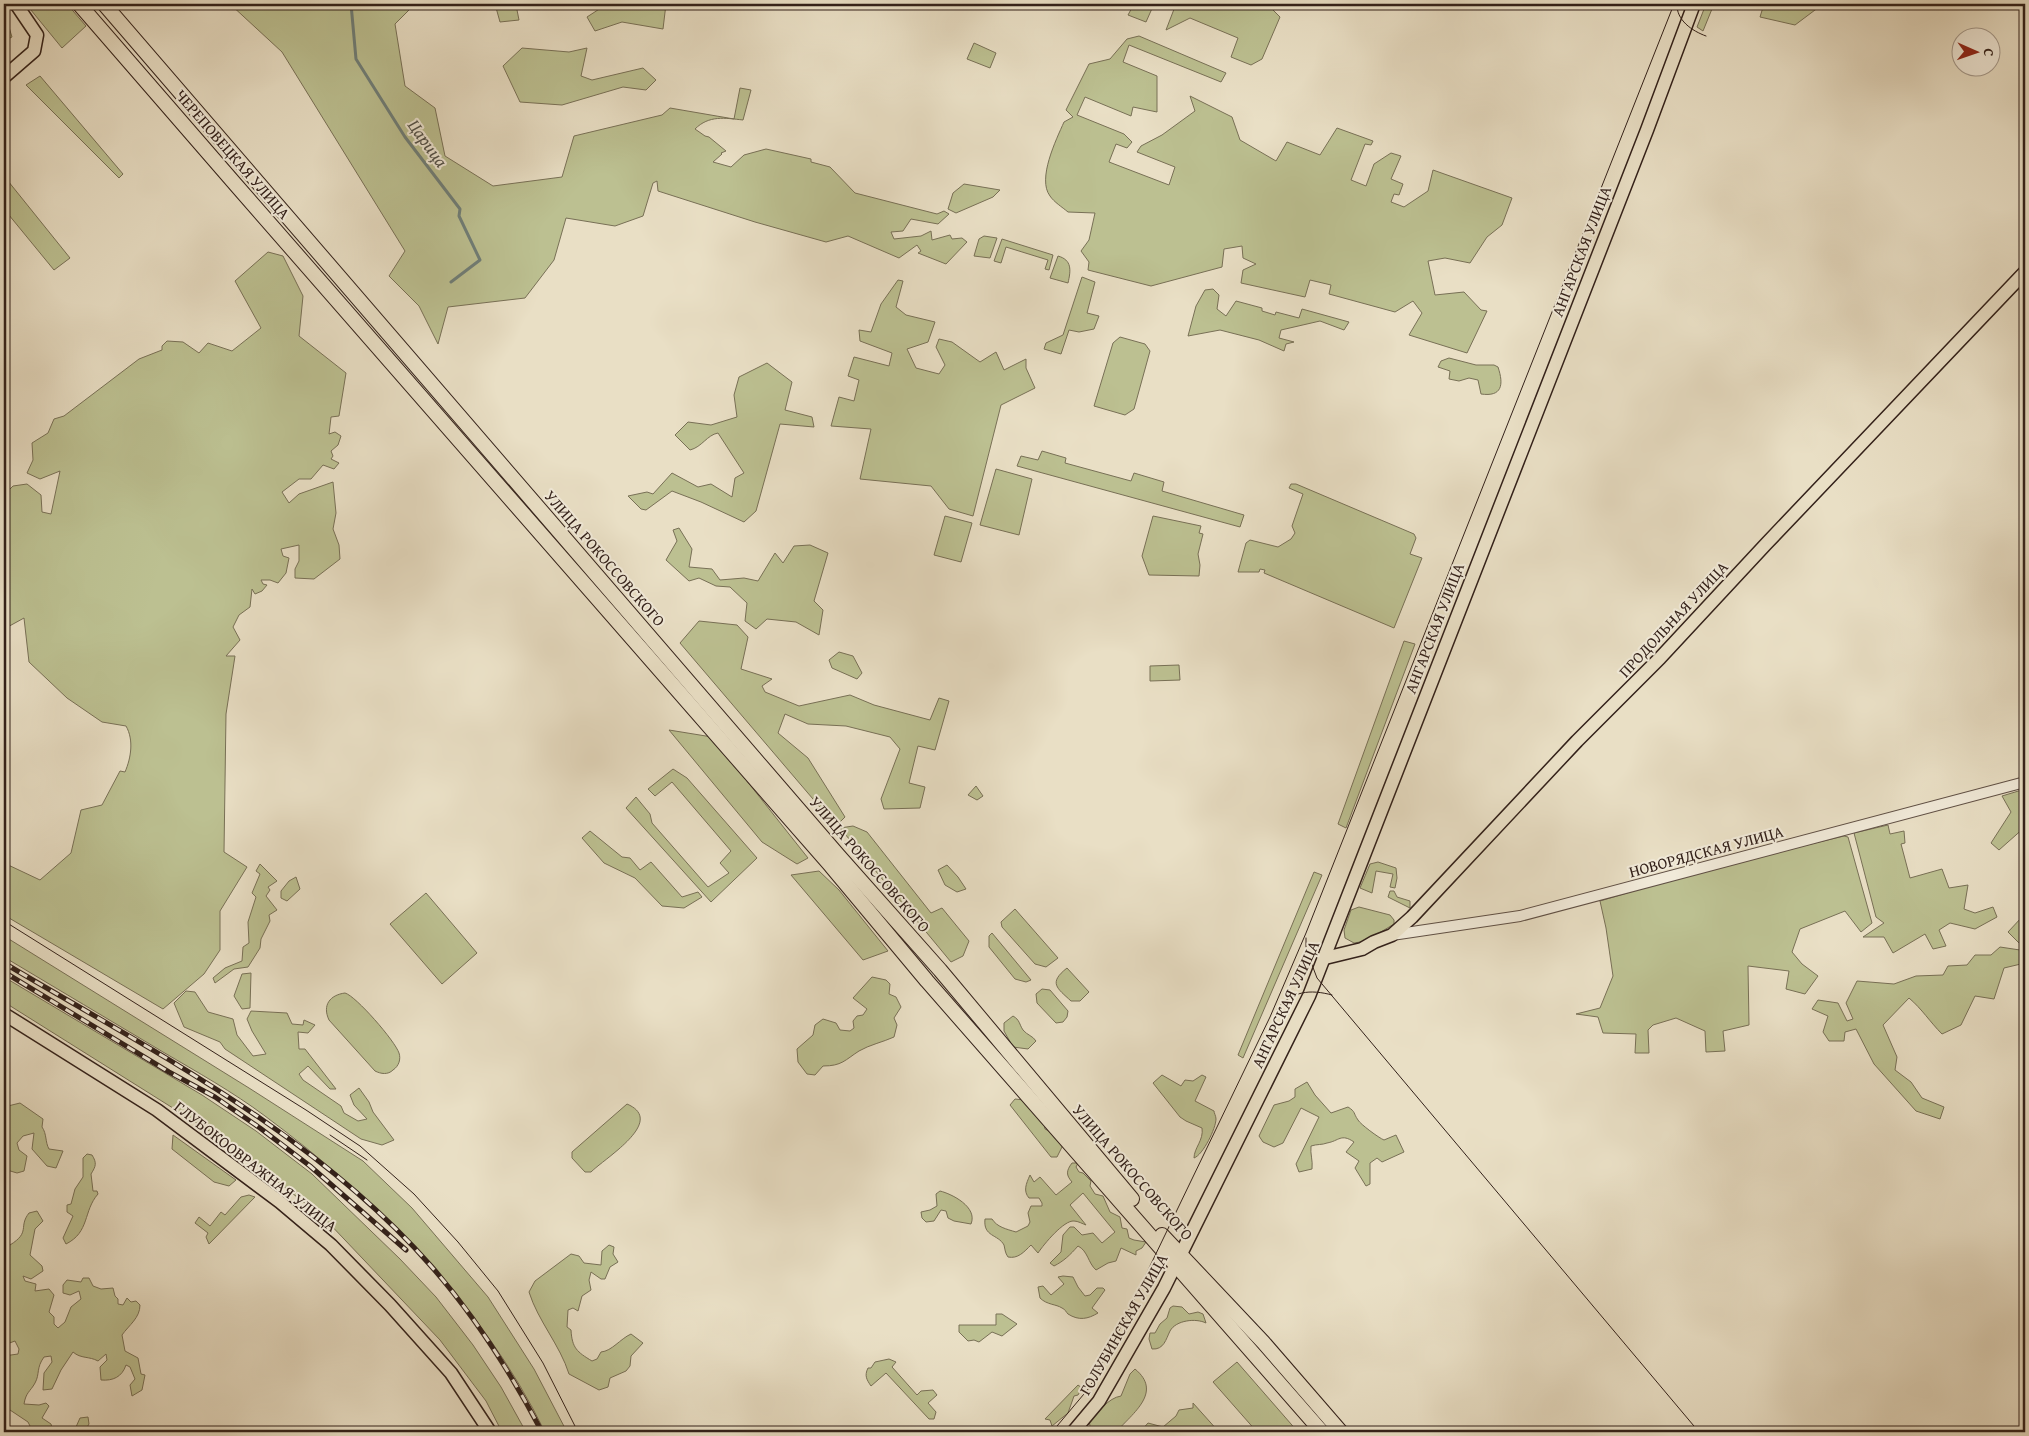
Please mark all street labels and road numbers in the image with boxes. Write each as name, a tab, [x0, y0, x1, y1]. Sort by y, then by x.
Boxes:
street label: ЧЕРЕПОВЕЦКАЯ УЛИЦА	[170, 84, 296, 224]
street label: АНГАРСКАЯ УЛИЦА	[1545, 182, 1617, 320]
street label: УЛИЦА РОКОССОВСКОГО	[539, 484, 671, 632]
street label: ПРОДОЛЬНАЯ УЛИЦА	[1613, 555, 1734, 683]
street label: АНГАРСКАЯ УЛИЦА	[1398, 559, 1470, 697]
street label: УЛИЦА РОКОССОВСКОГО	[804, 790, 936, 938]
street label: НОВОРЯДСКАЯ УЛИЦА	[1626, 819, 1786, 883]
street label: АНГАРСКАЯ УЛИЦА	[1245, 936, 1325, 1072]
street label: ГЛУБОКООВРАЖНАЯ УЛИЦА	[169, 1095, 343, 1238]
street label: УЛИЦА РОКОССОВСКОГО	[1067, 1098, 1199, 1246]
street label: ГОЛУБИНСКАЯ УЛИЦА	[1073, 1249, 1173, 1399]

